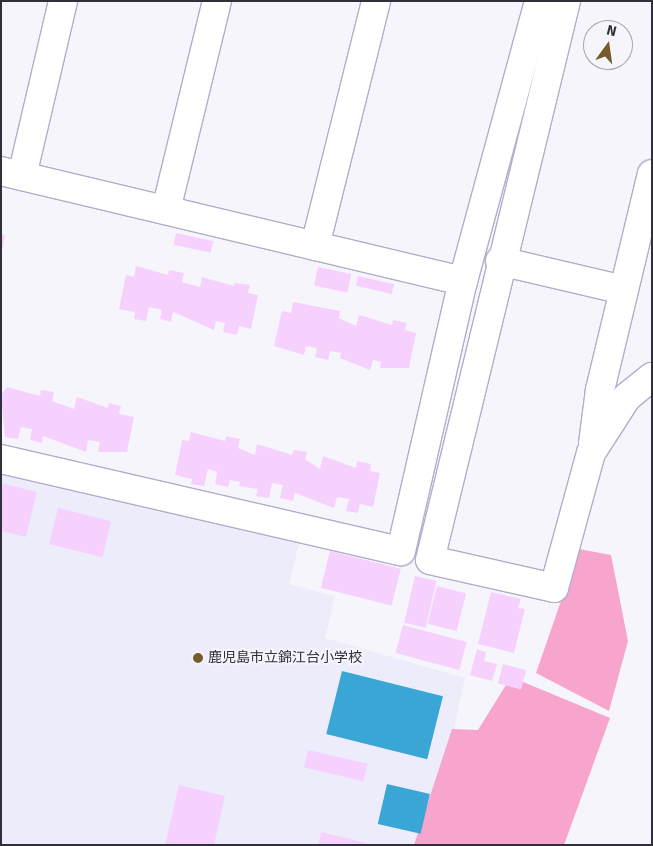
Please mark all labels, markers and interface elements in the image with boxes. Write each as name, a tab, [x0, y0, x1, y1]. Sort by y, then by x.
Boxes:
north arrow	[583, 20, 633, 70]
text: N	[605, 22, 618, 40]
place label: 鹿児島市立錦江台小学校	[208, 650, 362, 666]
marker: 鹿児島市立錦江台小学校	[192, 652, 204, 664]

